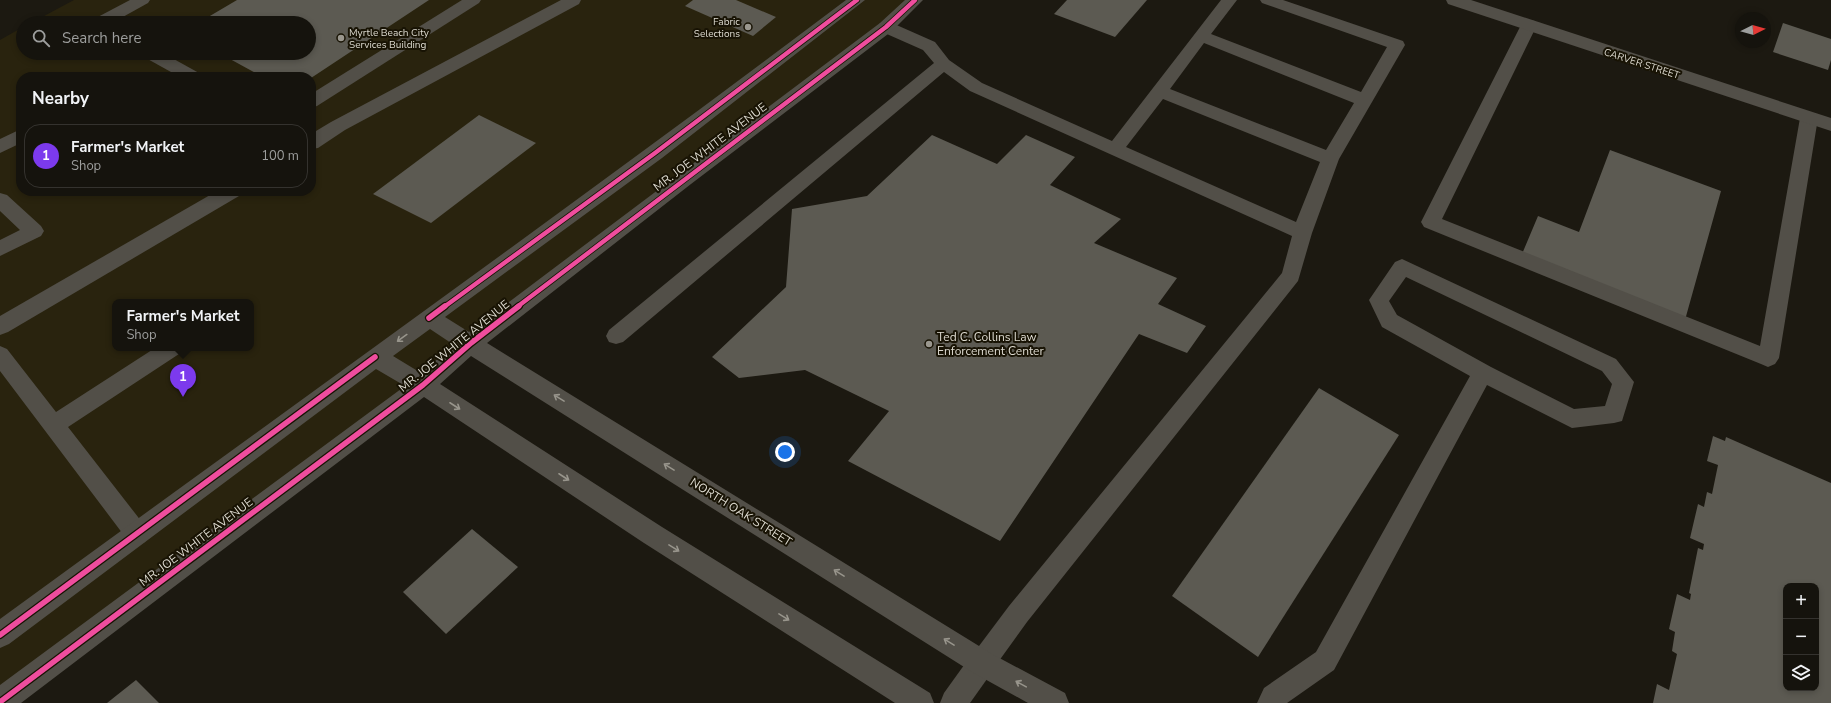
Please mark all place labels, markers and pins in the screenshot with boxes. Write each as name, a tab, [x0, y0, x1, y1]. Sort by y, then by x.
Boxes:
place label: Fabric Selections	[694, 15, 740, 41]
marker: Fabric Selections	[743, 22, 753, 32]
place label: Myrtle Beach City Services Building	[349, 26, 430, 52]
marker: Myrtle Beach City Services Building	[336, 33, 346, 43]
place label: Ted C. Collins Law Enforcement Center	[937, 329, 1044, 359]
marker: Ted C. Collins Law Enforcement Center	[924, 339, 934, 349]
pin: 1	[170, 364, 196, 397]

